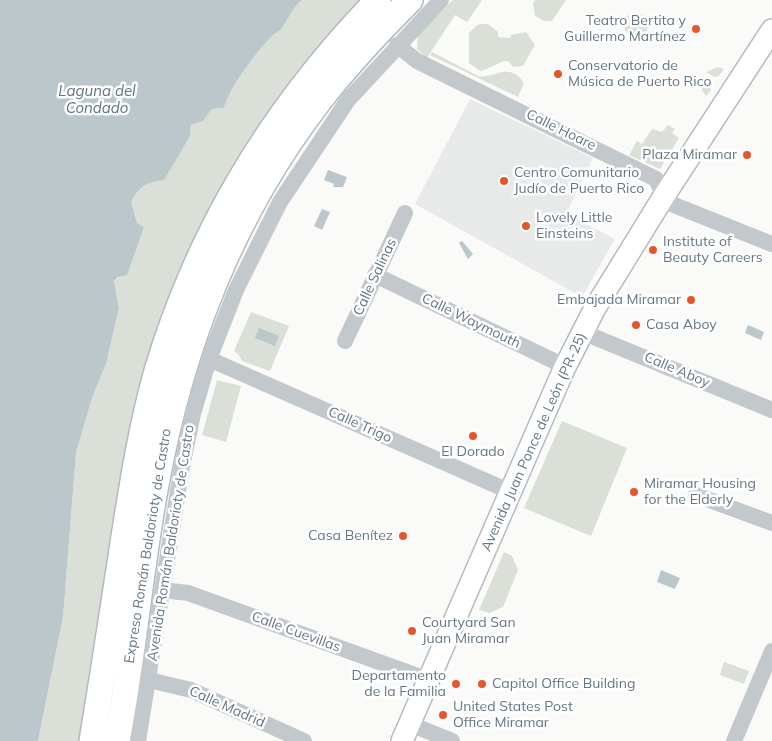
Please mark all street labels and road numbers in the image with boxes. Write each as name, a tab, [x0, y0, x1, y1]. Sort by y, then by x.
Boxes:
street label: Calle Hoare	[523, 106, 599, 154]
street label: Calle Salinas	[350, 236, 400, 318]
street label: Calle Waymouth	[419, 290, 523, 352]
street label: Avenida Juan Ponce de León (PR-25)	[478, 330, 590, 554]
street label: Calle Aboy	[642, 349, 712, 391]
street label: Calle Trigo	[326, 404, 394, 446]
street label: Avenida Román Baldorioty de Castro	[144, 424, 198, 662]
street label: Expreso Román Baldorioty de Castro	[121, 427, 175, 665]
street label: Calle Cuevillas	[249, 608, 343, 656]
street label: Calle Madrid	[186, 683, 268, 731]

